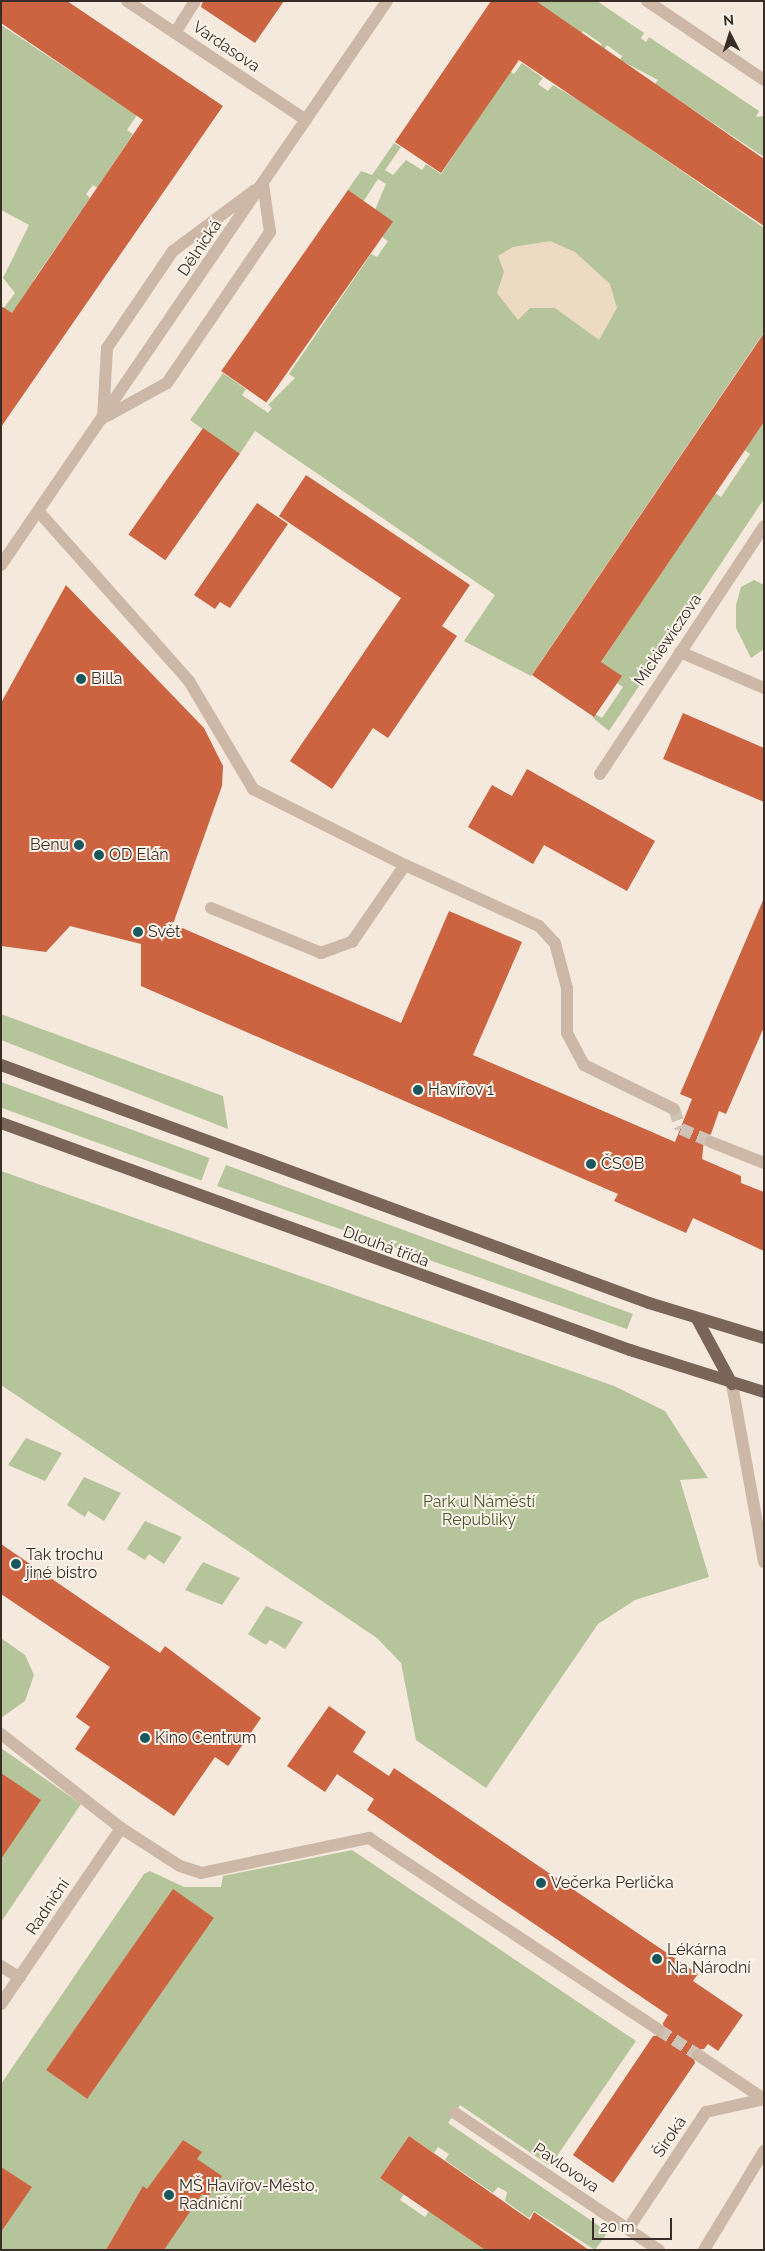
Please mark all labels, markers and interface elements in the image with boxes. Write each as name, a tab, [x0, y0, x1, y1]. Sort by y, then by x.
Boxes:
north arrow	[705, 10, 755, 60]
text: N	[723, 12, 735, 28]
street label: Vardasova	[189, 18, 263, 76]
street label: Dělnická	[174, 216, 226, 280]
street label: Mickiewiczova	[630, 590, 706, 690]
place label: Billa	[91, 669, 123, 689]
marker: Billa	[75, 673, 87, 685]
place label: Benu	[30, 835, 69, 855]
marker: Benu	[73, 839, 85, 851]
place label: OD Elán	[109, 845, 169, 865]
marker: OD Elán	[93, 849, 105, 861]
place label: Svět	[148, 922, 180, 942]
marker: Svět	[132, 926, 144, 938]
place label: Havířov 1	[428, 1080, 494, 1100]
marker: Havířov 1	[412, 1084, 424, 1096]
place label: ČSOB	[601, 1154, 644, 1174]
marker: ČSOB	[585, 1158, 597, 1170]
street label: Dlouhá třída	[340, 1223, 432, 1271]
park label: Park u Náměstí Republiky	[423, 1492, 535, 1530]
place label: Tak trochu jiné bistro	[26, 1545, 103, 1583]
marker: Tak trochu jiné bistro	[10, 1558, 22, 1570]
place label: Kino Centrum	[155, 1728, 257, 1748]
marker: Kino Centrum	[139, 1732, 151, 1744]
place label: Večerka Perlička	[551, 1873, 674, 1893]
street label: Radniční	[22, 1875, 74, 1939]
marker: Večerka Perlička	[535, 1877, 547, 1889]
place label: Lékárna Na Národní	[667, 1940, 751, 1978]
marker: Lékárna Na Národní	[651, 1953, 663, 1965]
street label: Široká	[649, 2113, 691, 2161]
street label: Pavlovova	[530, 2139, 602, 2197]
place label: MŠ Havířov-Město, Radniční	[179, 2176, 318, 2214]
marker: MŠ Havířov-Město, Radniční	[163, 2189, 175, 2201]
scale bar	[595, 2208, 675, 2240]
text: 20 m	[600, 2218, 635, 2236]

